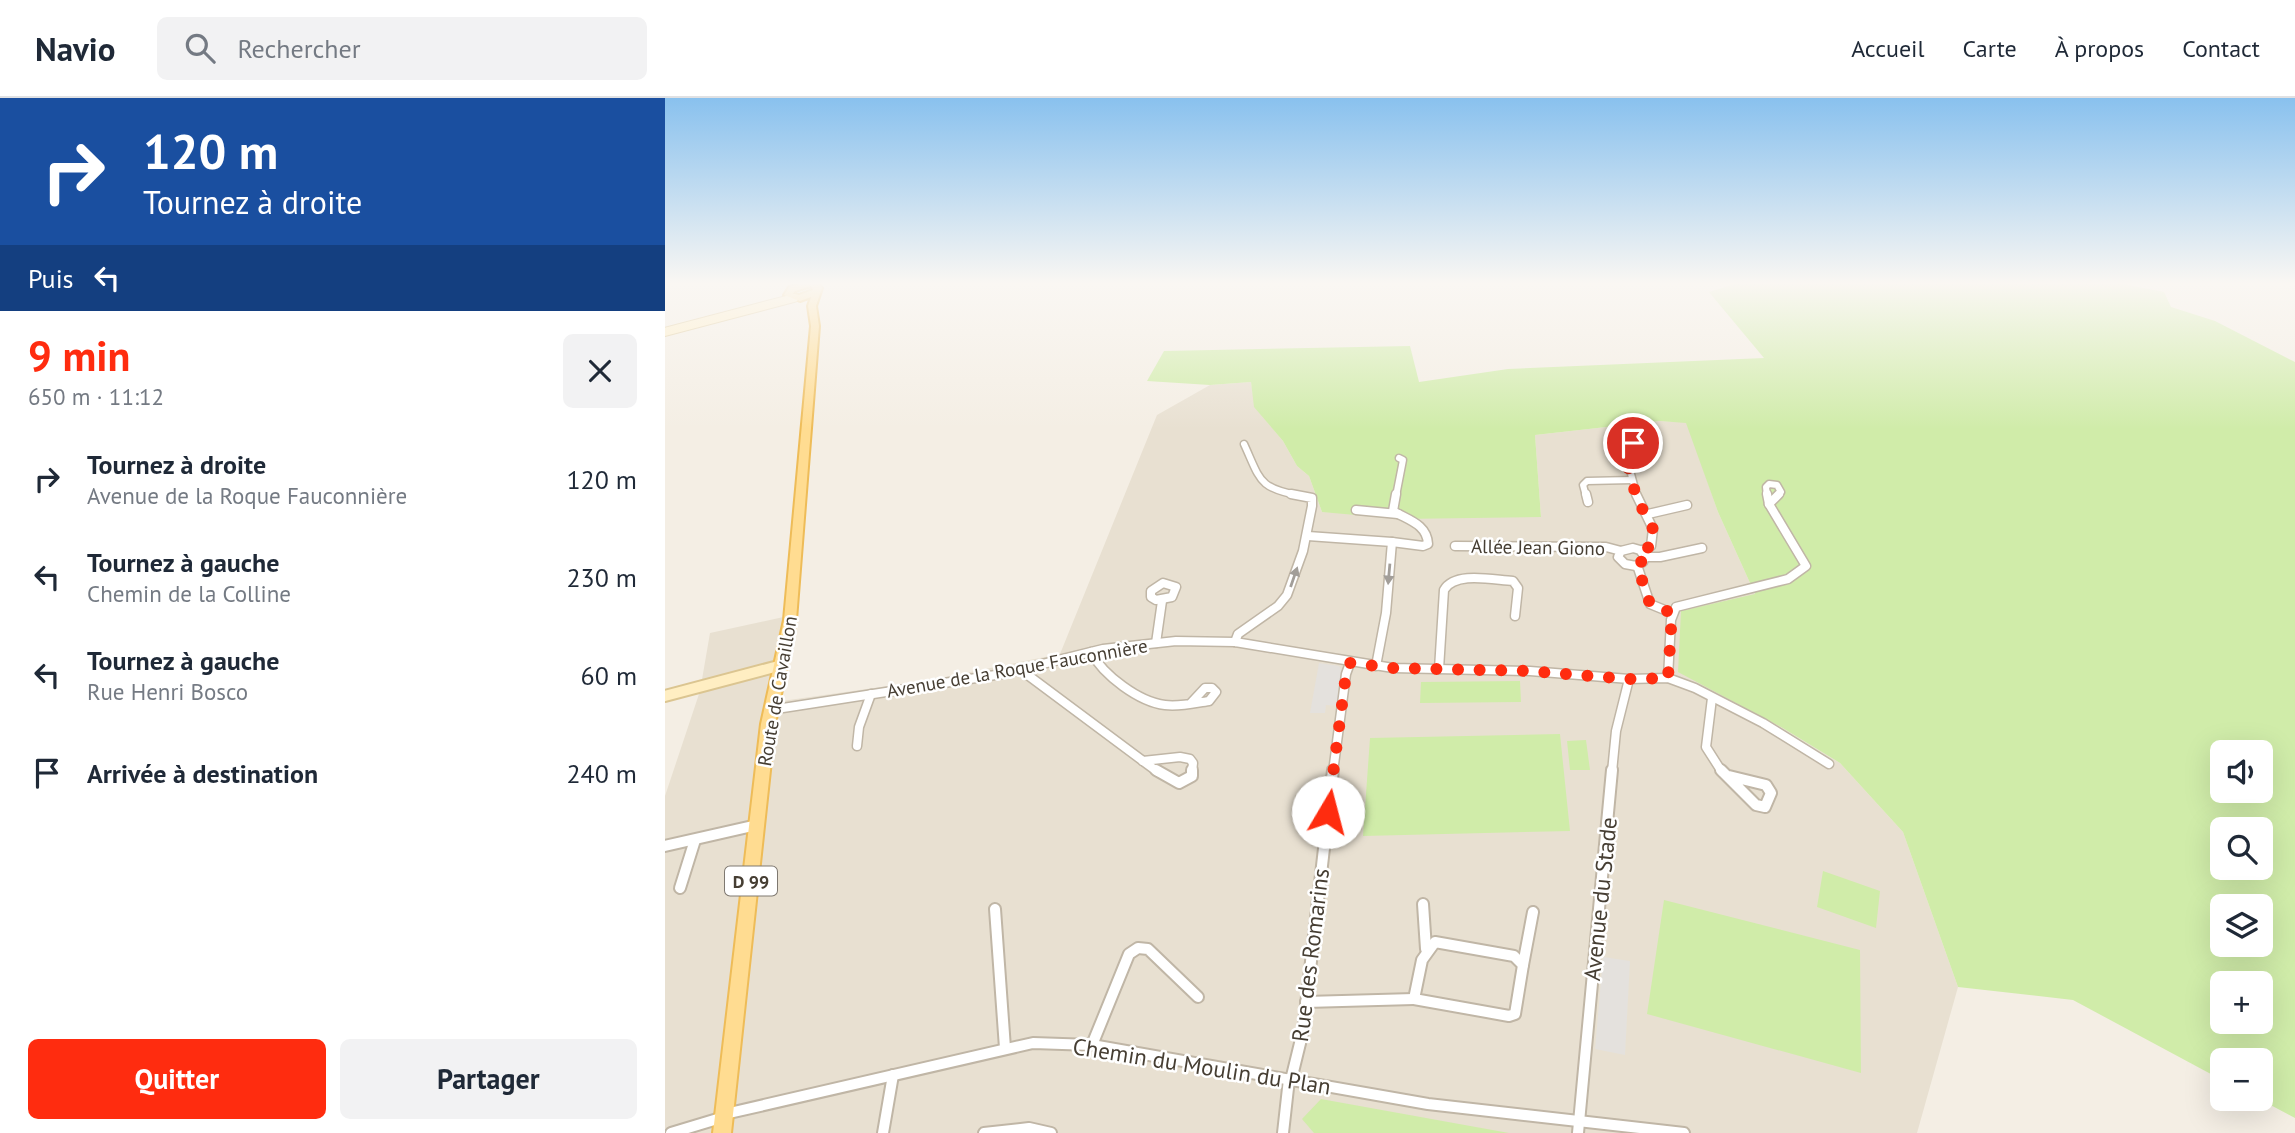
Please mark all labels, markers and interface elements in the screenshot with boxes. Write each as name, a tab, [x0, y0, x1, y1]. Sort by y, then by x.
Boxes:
search box	[157, 17, 647, 80]
text: Navio	[35, 27, 115, 70]
icon: search	[181, 29, 219, 67]
text: Rechercher	[237, 32, 361, 65]
text: Accueil	[1851, 33, 1925, 64]
text: Carte	[1963, 33, 2017, 64]
text: À propos	[2055, 33, 2144, 64]
text: Contact	[2182, 33, 2260, 64]
text: 120 m	[143, 119, 278, 183]
icon: right	[28, 126, 119, 217]
text: Tournez à droite	[143, 181, 362, 223]
icon: left	[88, 259, 126, 297]
text: Puis	[28, 262, 74, 295]
text: 9 min	[28, 328, 130, 383]
button: close	[563, 334, 637, 408]
text: 650 m · 11:12	[28, 382, 164, 411]
pin	[1603, 413, 1663, 473]
icon: arrive	[1614, 424, 1652, 462]
text: Tournez à droite	[87, 448, 266, 481]
icon: right	[28, 460, 66, 498]
text: 120 m	[566, 463, 637, 496]
text: Avenue de la Roque Fauconnière	[87, 481, 407, 510]
street label: Allée Jean Giono	[1471, 534, 1605, 560]
text: Tournez à gauche	[87, 546, 279, 579]
icon: left	[28, 558, 66, 596]
text: 230 m	[566, 561, 637, 594]
one-way arrow	[1384, 563, 1395, 585]
one-way arrow	[1289, 566, 1300, 587]
text: Chemin de la Colline	[87, 579, 291, 608]
street label: Route de Cavaillon	[752, 614, 802, 768]
street label: Avenue de la Roque Fauconnière	[885, 633, 1149, 703]
text: Tournez à gauche	[87, 644, 279, 677]
icon: left	[28, 656, 66, 694]
text: 60 m	[581, 659, 637, 692]
text: Rue Henri Bosco	[87, 677, 248, 706]
map controls	[2210, 740, 2273, 1111]
button: sound	[2210, 740, 2273, 803]
icon: arrive	[28, 754, 66, 792]
text: Arrivée à destination	[87, 757, 318, 790]
text: 240 m	[566, 757, 637, 790]
position arrow	[1291, 775, 1365, 849]
street label: Avenue du Stade	[1577, 816, 1623, 982]
button: search	[2210, 817, 2273, 880]
road number: D 99	[725, 866, 777, 896]
street label: Rue des Romarins	[1285, 866, 1335, 1044]
button: layers	[2210, 894, 2273, 957]
button: +	[2210, 971, 2273, 1034]
street label: Chemin du Moulin du Plan	[1071, 1031, 1333, 1101]
button: Quitter	[28, 1039, 326, 1119]
button: Partager	[340, 1039, 637, 1119]
button: −	[2210, 1048, 2273, 1111]

